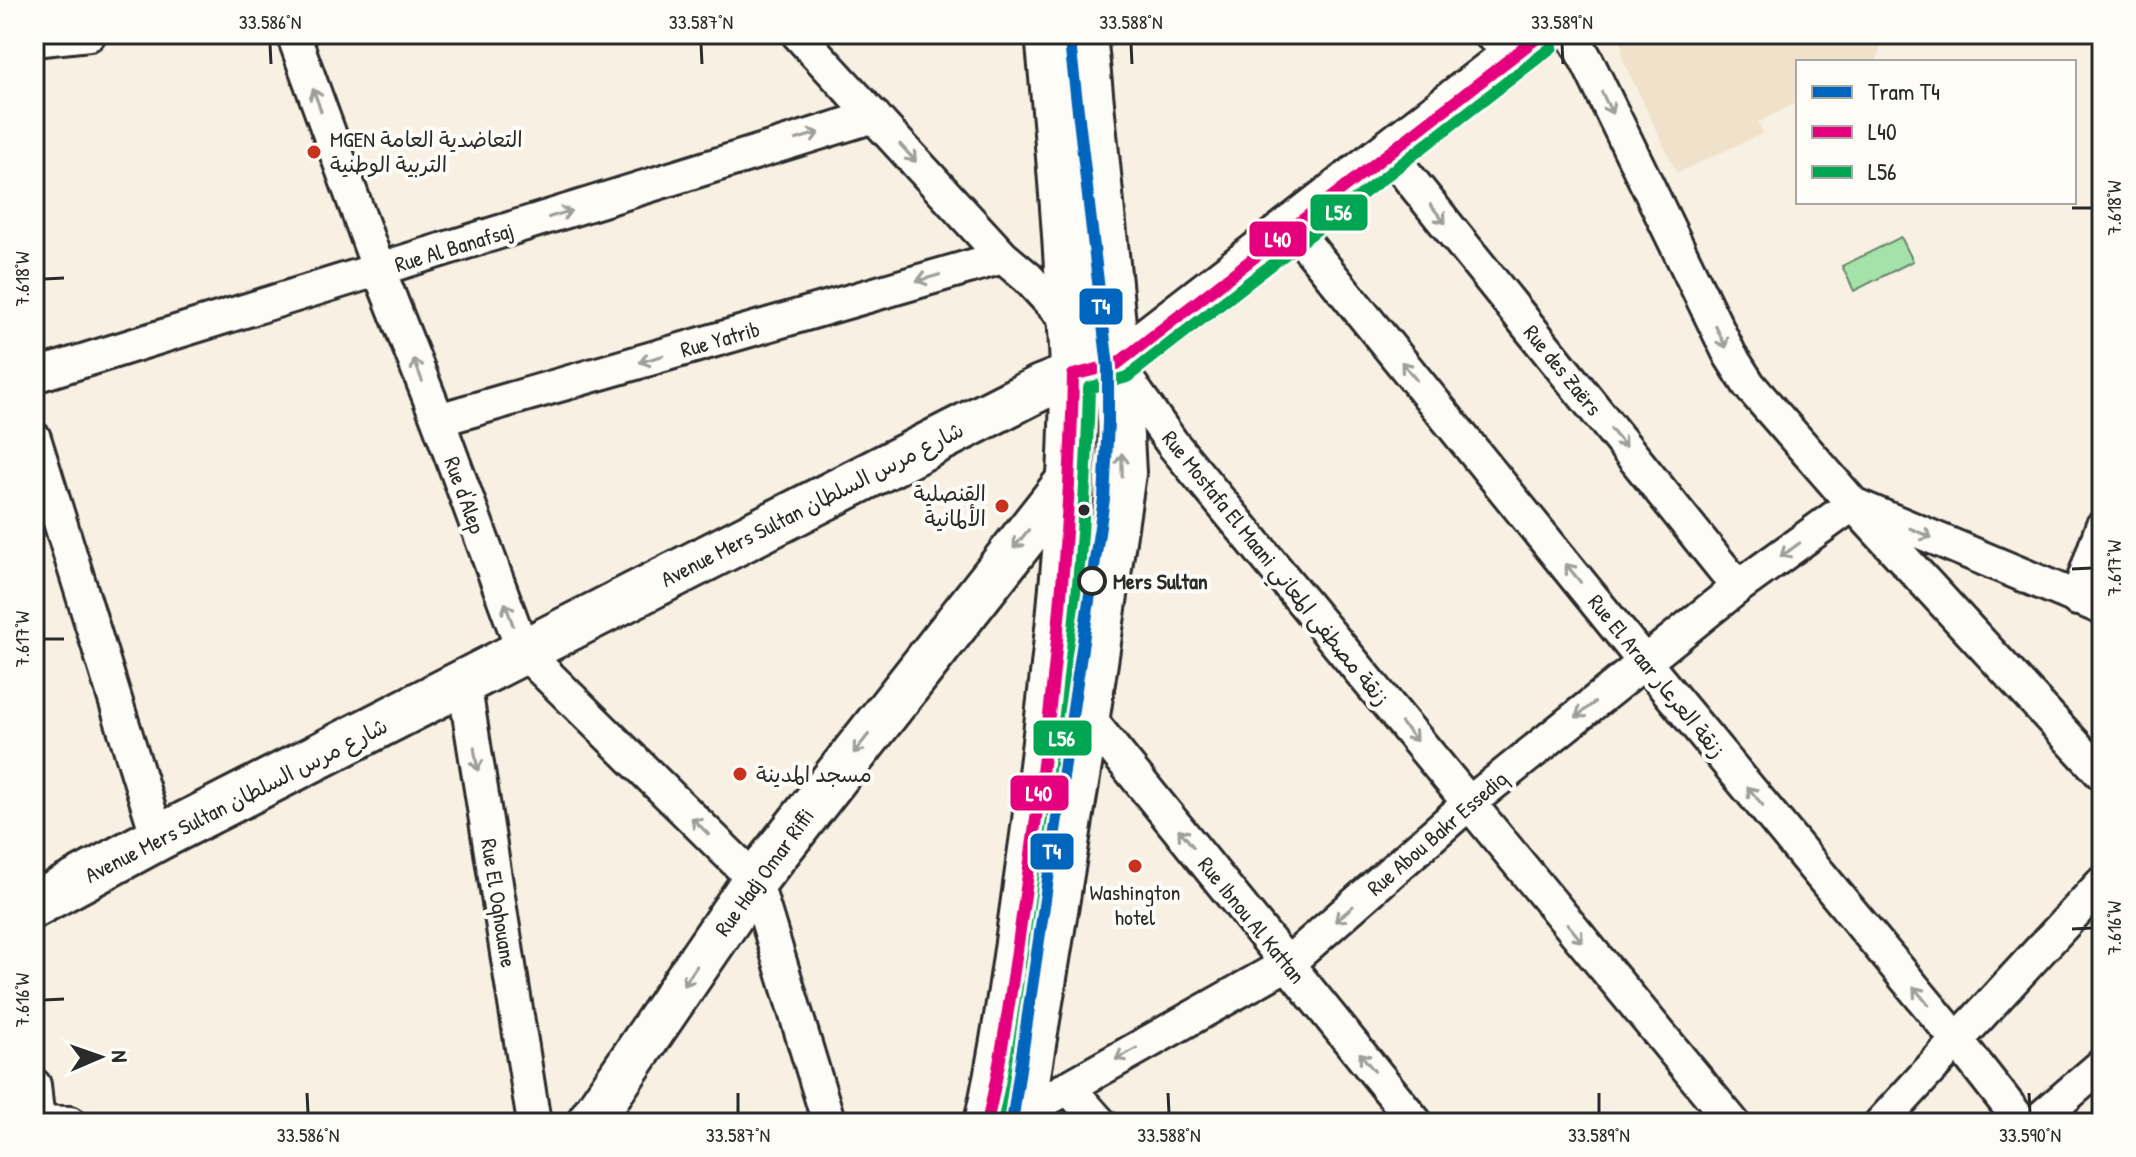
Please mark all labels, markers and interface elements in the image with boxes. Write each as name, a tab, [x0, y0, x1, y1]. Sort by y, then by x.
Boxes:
text: 33.586°N	[239, 8, 301, 35]
text: 33.587°N	[669, 8, 733, 35]
text: 33.588°N	[1099, 8, 1163, 35]
text: 33.589°N	[1531, 8, 1593, 35]
legend	[1796, 60, 2076, 204]
text: Tram T4	[1868, 75, 1940, 107]
one-way arrow	[309, 88, 324, 113]
one-way arrow	[1600, 91, 1615, 115]
text: L40	[1868, 115, 1897, 147]
place label: MGEN التعاضدية العامة التربية الوطنية	[330, 124, 523, 179]
one-way arrow	[796, 128, 821, 143]
marker: MGEN التعاضدية العامة التربية الوطنية	[305, 143, 323, 161]
one-way arrow	[898, 143, 916, 163]
text: L56	[1868, 155, 1897, 187]
text: 7.618°W	[2100, 180, 2127, 236]
line badge: L56	[1309, 193, 1369, 232]
text: L56	[1326, 197, 1352, 227]
one-way arrow	[1429, 203, 1447, 224]
one-way arrow	[547, 205, 572, 220]
street label: Rue Al Banafsaj	[391, 215, 517, 279]
line badge: L40	[1248, 220, 1308, 258]
text: L40	[1265, 224, 1291, 254]
text: 7.618°W	[8, 251, 35, 307]
one-way arrow	[915, 272, 941, 287]
line badge: T4	[1078, 287, 1124, 326]
text: T4	[1091, 291, 1110, 321]
street label: Rue Yatrib	[677, 313, 763, 365]
street label: Rue des Zaërs	[1517, 318, 1609, 422]
one-way arrow	[1714, 325, 1729, 349]
one-way arrow	[639, 352, 665, 367]
one-way arrow	[410, 358, 424, 383]
one-way arrow	[1400, 361, 1418, 382]
street label: Avenue Mers Sultan شارع مرس السلطان	[655, 414, 969, 595]
street label: Rue Mostafa El Maani زنقة مصطفى المعاني	[1152, 424, 1397, 715]
one-way arrow	[1610, 427, 1627, 448]
street label: Rue d'Alep	[437, 452, 493, 538]
one-way arrow	[1114, 452, 1130, 479]
place label: القنصلية الألمانية	[914, 478, 986, 533]
marker: القنصلية الألمانية	[993, 497, 1011, 515]
unlabelled marker	[1076, 502, 1092, 518]
one-way arrow	[1909, 527, 1933, 542]
one-way arrow	[1012, 529, 1030, 549]
text: 7.617°W	[2100, 539, 2127, 596]
one-way arrow	[1779, 542, 1801, 558]
one-way arrow	[1564, 563, 1581, 584]
place label: Mers Sultan	[1113, 566, 1208, 596]
marker: Mers Sultan	[1078, 567, 1106, 595]
street label: Rue El Araar زنقة العرعار	[1582, 588, 1732, 764]
one-way arrow	[501, 601, 516, 626]
text: 7.617°W	[8, 610, 35, 667]
one-way arrow	[1575, 702, 1596, 719]
street label: Avenue Mers Sultan شارع مرس السلطان	[79, 710, 393, 891]
line badge: L56	[1032, 719, 1093, 757]
one-way arrow	[1400, 721, 1418, 742]
text: L56	[1049, 723, 1075, 753]
one-way arrow	[852, 733, 870, 754]
one-way arrow	[469, 746, 484, 772]
place label: مسجد المدينة	[756, 759, 872, 789]
street label: Rue Abou Bakr Essediq	[1360, 764, 1514, 902]
marker: مسجد المدينة	[731, 765, 749, 783]
line badge: L40	[1009, 774, 1070, 812]
text: L40	[1026, 778, 1052, 808]
one-way arrow	[1746, 786, 1764, 807]
street label: Rue Hadj Omar Riffi	[707, 802, 821, 942]
one-way arrow	[690, 816, 710, 835]
one-way arrow	[1177, 829, 1195, 849]
line badge: T4	[1029, 832, 1075, 871]
text: T4	[1042, 836, 1061, 866]
street label: Rue El Oqhouane	[474, 837, 524, 970]
street label: Rue Ibnou Al Kattan	[1192, 850, 1312, 990]
marker: Washington hotel	[1126, 857, 1144, 875]
place label: Washington hotel	[1090, 877, 1180, 932]
text: 7.616°W	[2100, 900, 2127, 955]
one-way arrow	[1334, 905, 1354, 923]
one-way arrow	[1566, 922, 1584, 942]
one-way arrow	[682, 964, 698, 986]
text: 7.616°W	[8, 972, 35, 1027]
one-way arrow	[1912, 986, 1930, 1007]
north arrow	[60, 1017, 140, 1097]
one-way arrow	[1115, 1046, 1138, 1062]
text: N	[105, 1050, 135, 1063]
one-way arrow	[1358, 1053, 1376, 1073]
text: 33.586°N	[277, 1121, 339, 1148]
text: 33.587°N	[706, 1121, 770, 1148]
text: 33.588°N	[1137, 1121, 1201, 1148]
text: 33.589°N	[1568, 1121, 1630, 1148]
text: 33.590°N	[1999, 1121, 2061, 1148]

